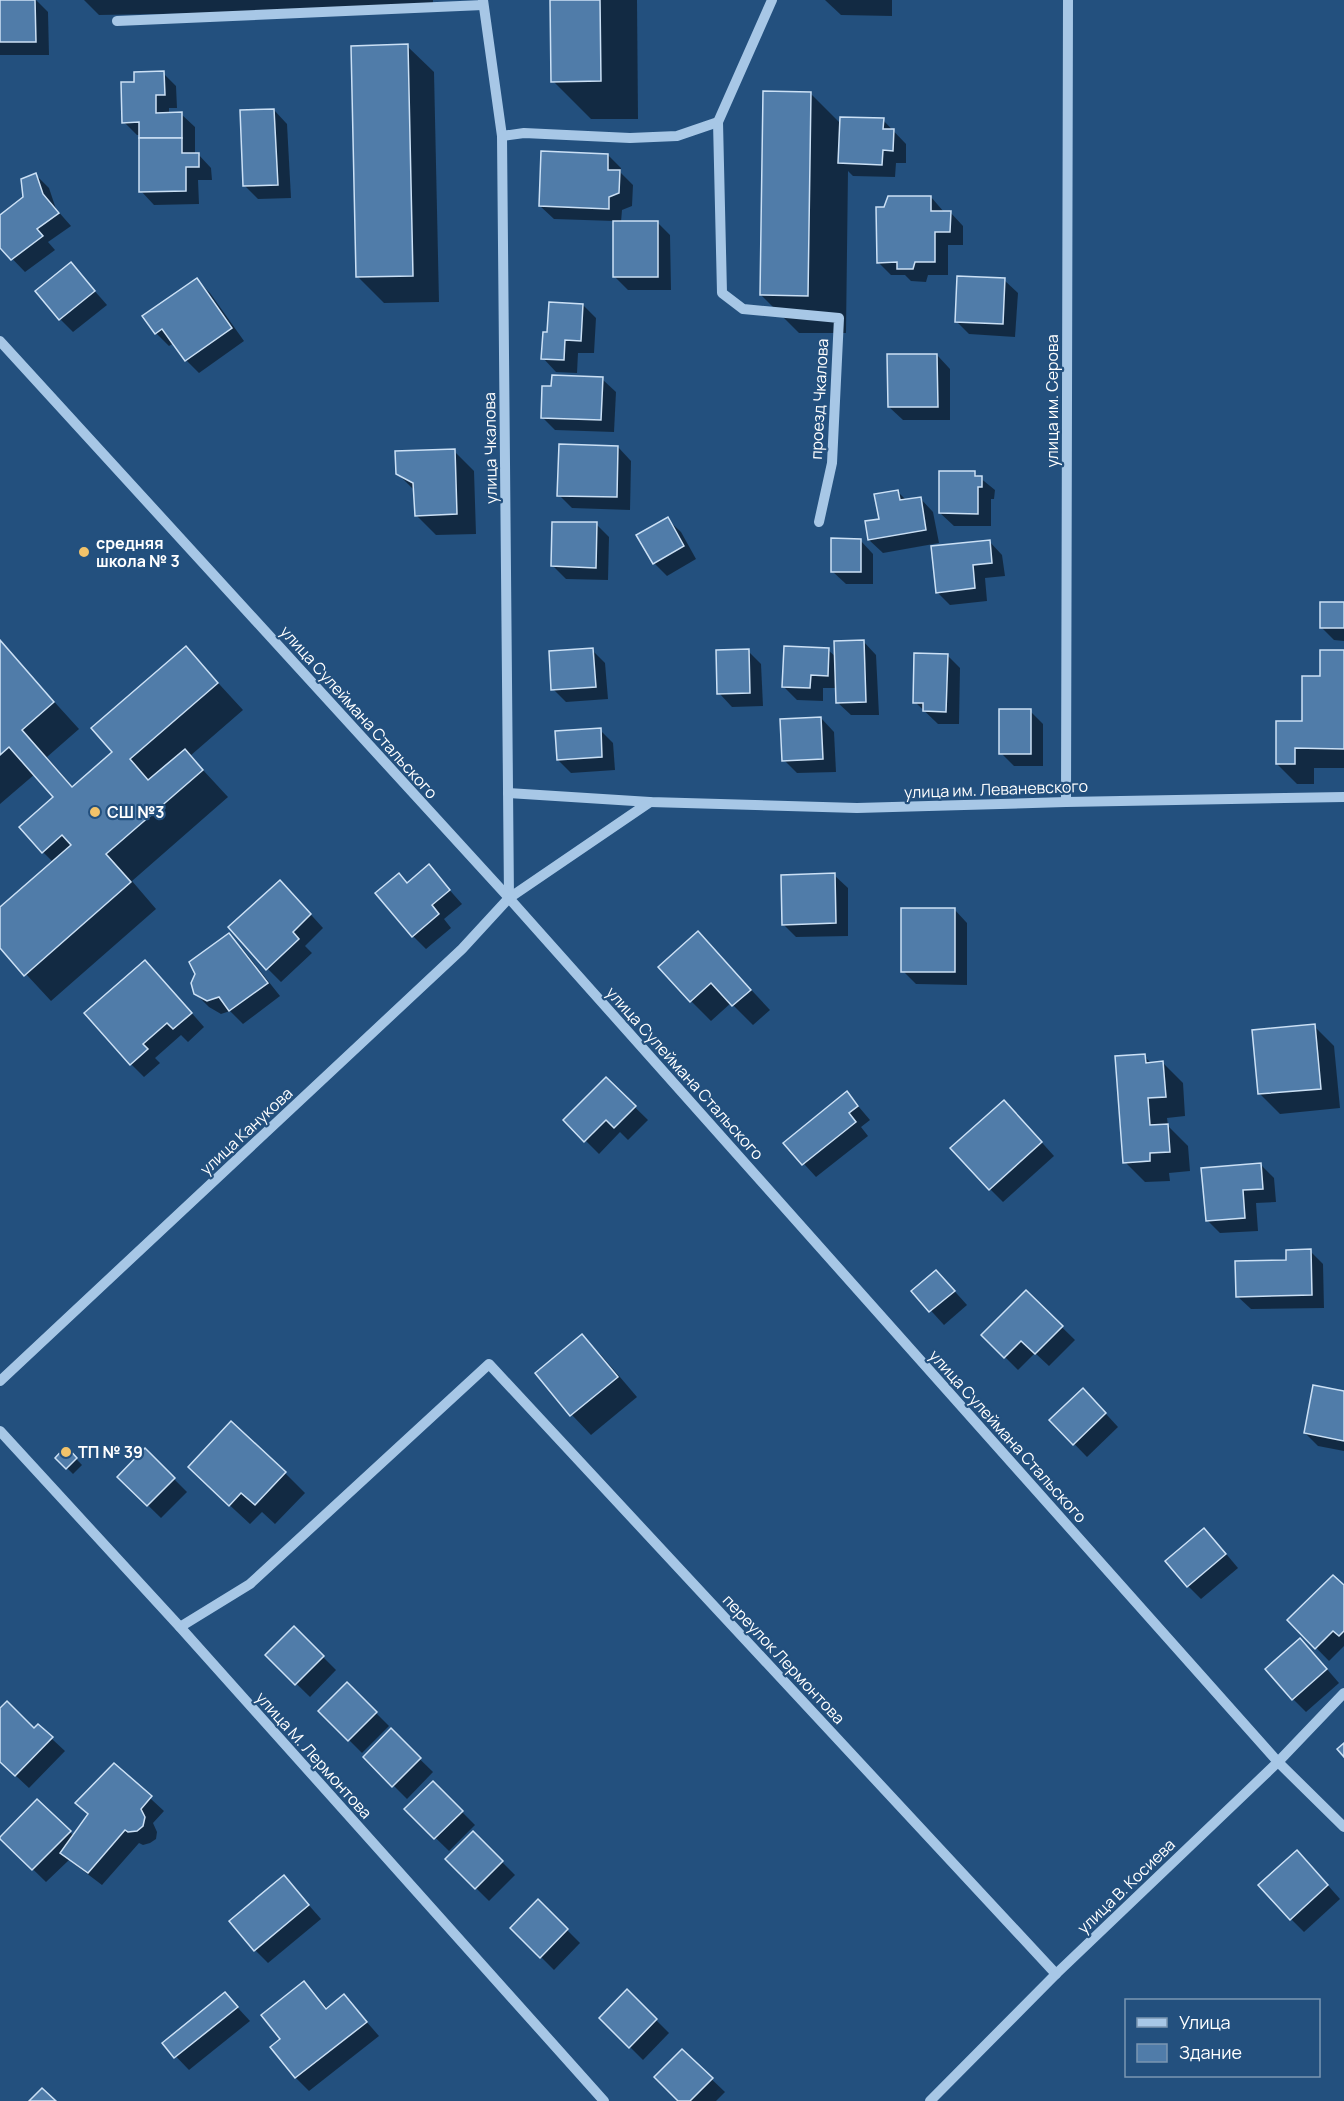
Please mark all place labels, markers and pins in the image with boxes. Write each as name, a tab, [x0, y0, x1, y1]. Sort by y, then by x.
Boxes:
place label: средняя школа № 3	[96, 532, 180, 572]
marker: средняя школа № 3	[77, 545, 91, 559]
place label: СШ №3	[107, 801, 165, 823]
marker: СШ №3	[88, 805, 102, 819]
place label: ТП № 39	[78, 1441, 143, 1463]
marker: ТП № 39	[59, 1445, 73, 1459]

